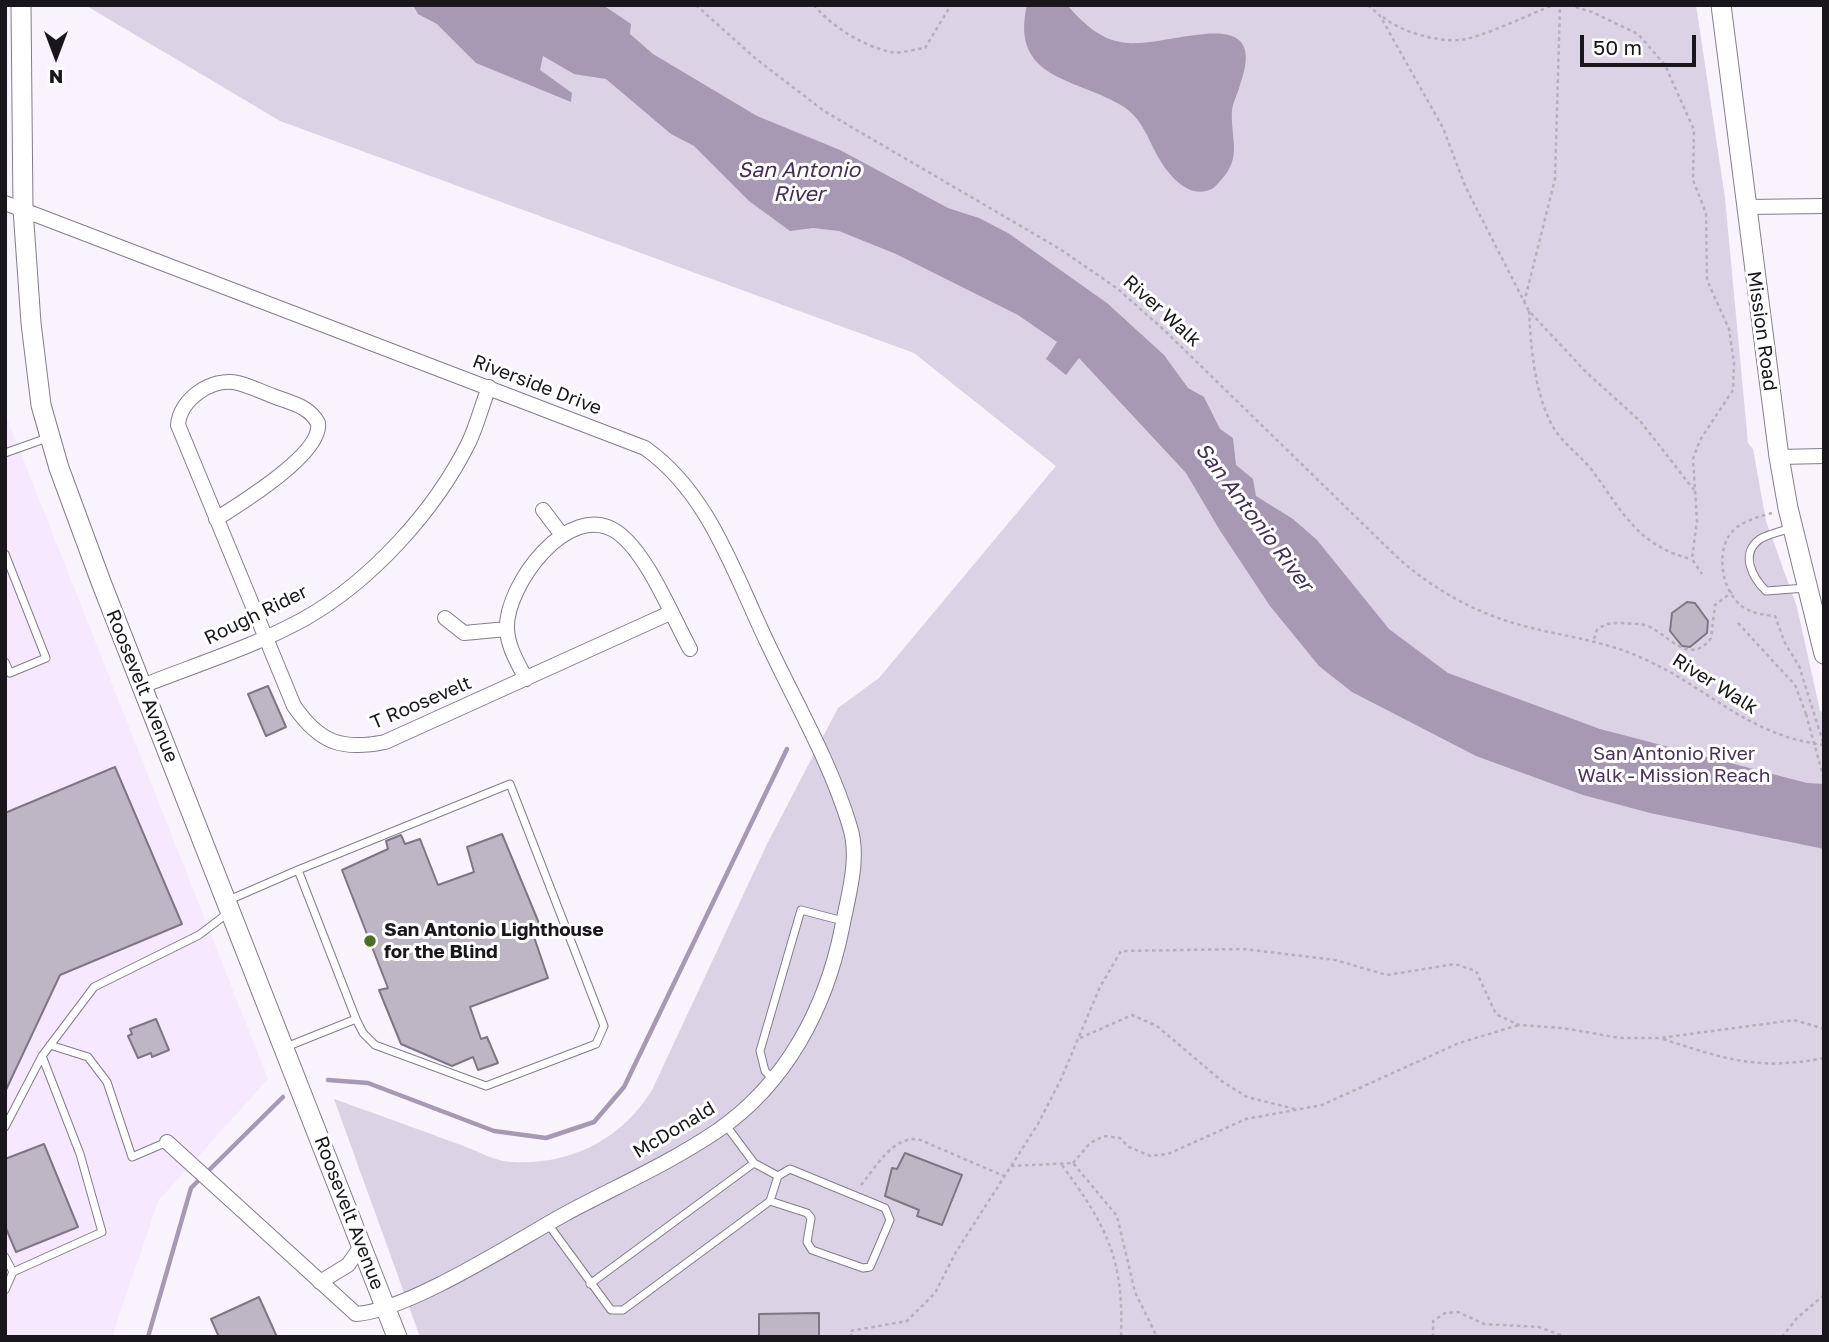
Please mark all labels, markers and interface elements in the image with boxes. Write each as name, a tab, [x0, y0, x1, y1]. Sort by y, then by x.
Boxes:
north arrow	[21, 21, 91, 91]
scale bar	[1584, 21, 1700, 65]
text: 50 m	[1593, 34, 1642, 60]
text: N	[49, 66, 63, 89]
water label: San Antonio River	[738, 157, 860, 207]
street label: Mission Road	[1742, 269, 1782, 393]
street label: River Walk	[1119, 270, 1205, 352]
street label: Riverside Drive	[469, 350, 605, 420]
water label: San Antonio River	[1190, 438, 1318, 596]
street label: Rough Rider	[201, 580, 311, 650]
street label: Roosevelt Avenue	[101, 606, 183, 766]
street label: River Walk	[1668, 649, 1762, 719]
street label: T Roosevelt	[367, 672, 475, 734]
park label: San Antonio River Walk - Mission Reach	[1578, 743, 1770, 787]
place label: San Antonio Lighthouse for the Blind	[384, 919, 604, 963]
marker: San Antonio Lighthouse for the Blind	[362, 933, 378, 949]
street label: McDonald	[629, 1097, 719, 1163]
street label: Roosevelt Avenue	[309, 1133, 389, 1293]

